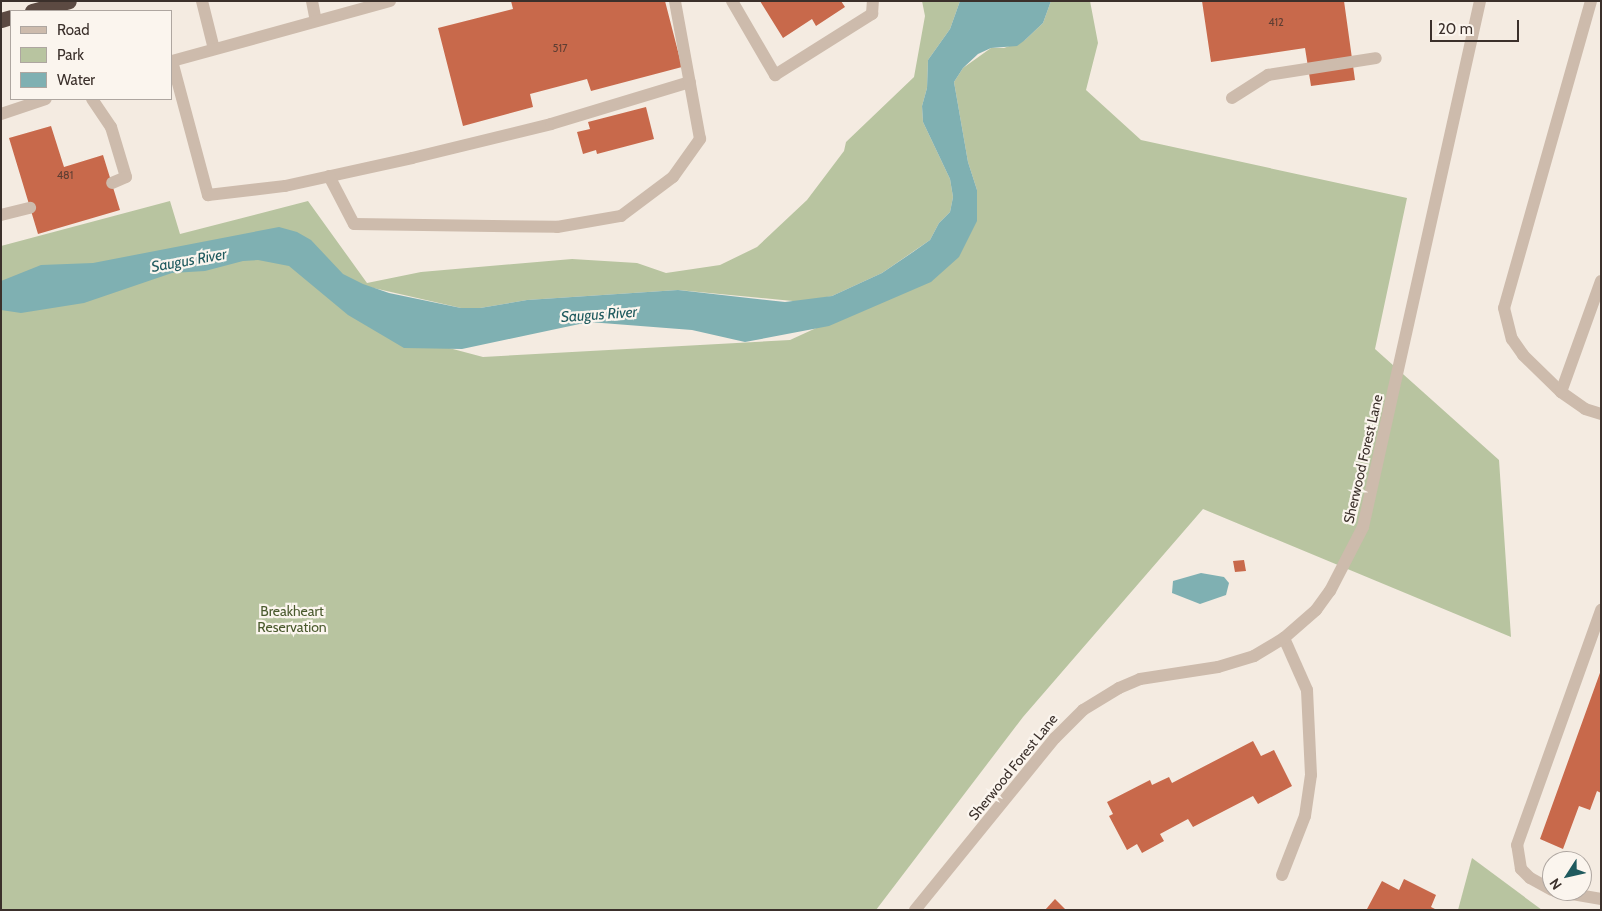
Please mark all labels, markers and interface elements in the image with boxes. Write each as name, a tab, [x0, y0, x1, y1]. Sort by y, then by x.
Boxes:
legend	[10, 10, 172, 100]
scale bar	[1432, 10, 1521, 42]
house number: 412	[1268, 15, 1284, 29]
text: 20 m	[1438, 20, 1473, 38]
text: Road	[57, 21, 90, 39]
house number: 517	[552, 41, 568, 55]
text: Park	[57, 46, 84, 64]
text: Water	[57, 71, 95, 89]
house number: 481	[57, 168, 73, 182]
water label: Saugus River	[150, 246, 228, 276]
water label: Saugus River	[560, 303, 638, 327]
street label: Sherwood Forest Lane	[1340, 393, 1386, 525]
park label: Breakheart Reservation	[257, 603, 327, 636]
street label: Sherwood Forest Lane	[965, 710, 1061, 824]
north arrow	[1542, 851, 1592, 901]
text: N	[1545, 875, 1566, 893]

